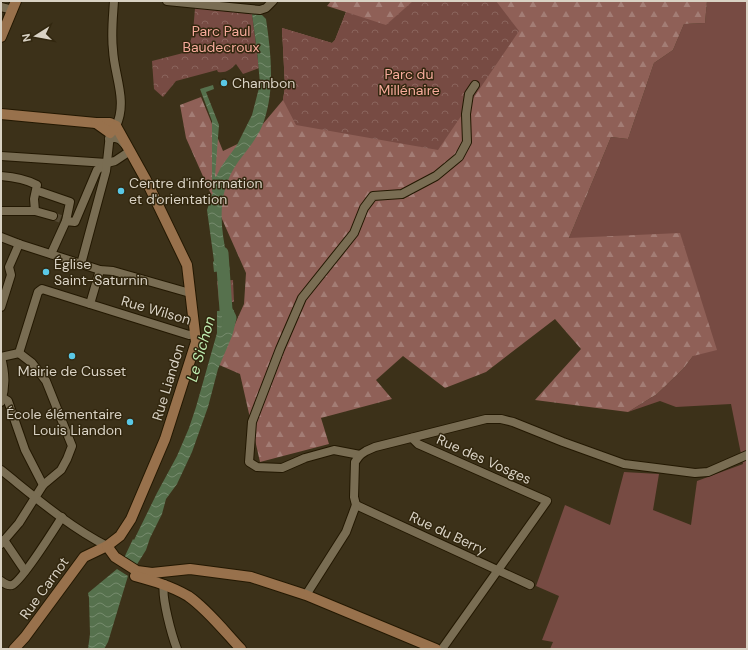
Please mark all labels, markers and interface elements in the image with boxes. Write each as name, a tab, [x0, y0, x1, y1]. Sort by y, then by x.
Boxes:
north arrow	[16, 16, 56, 56]
park label: Parc Paul Baudecroux	[183, 22, 260, 56]
text: N	[19, 33, 34, 43]
park label: Parc du Millénaire	[378, 65, 440, 99]
place label: Chambon	[232, 74, 295, 92]
marker: Chambon	[219, 78, 229, 88]
place label: Centre d'information et d'orientation	[129, 174, 263, 208]
marker: Centre d'information et d'orientation	[116, 186, 126, 196]
place label: Église Saint-Saturnin	[54, 255, 148, 289]
marker: Église Saint-Saturnin	[41, 267, 51, 277]
street label: Rue Wilson	[119, 292, 193, 328]
water label: Le Sichon	[182, 313, 220, 384]
street label: Rue Liandon	[148, 341, 188, 423]
marker: Mairie de Cusset	[67, 351, 77, 361]
place label: Mairie de Cusset	[18, 362, 126, 380]
place label: École élémentaire Louis Liandon	[6, 405, 122, 439]
marker: École élémentaire Louis Liandon	[125, 417, 135, 427]
street label: Rue des Vosges	[434, 430, 534, 488]
street label: Rue du Berry	[407, 507, 490, 559]
street label: Rue Carnot	[15, 553, 73, 623]

